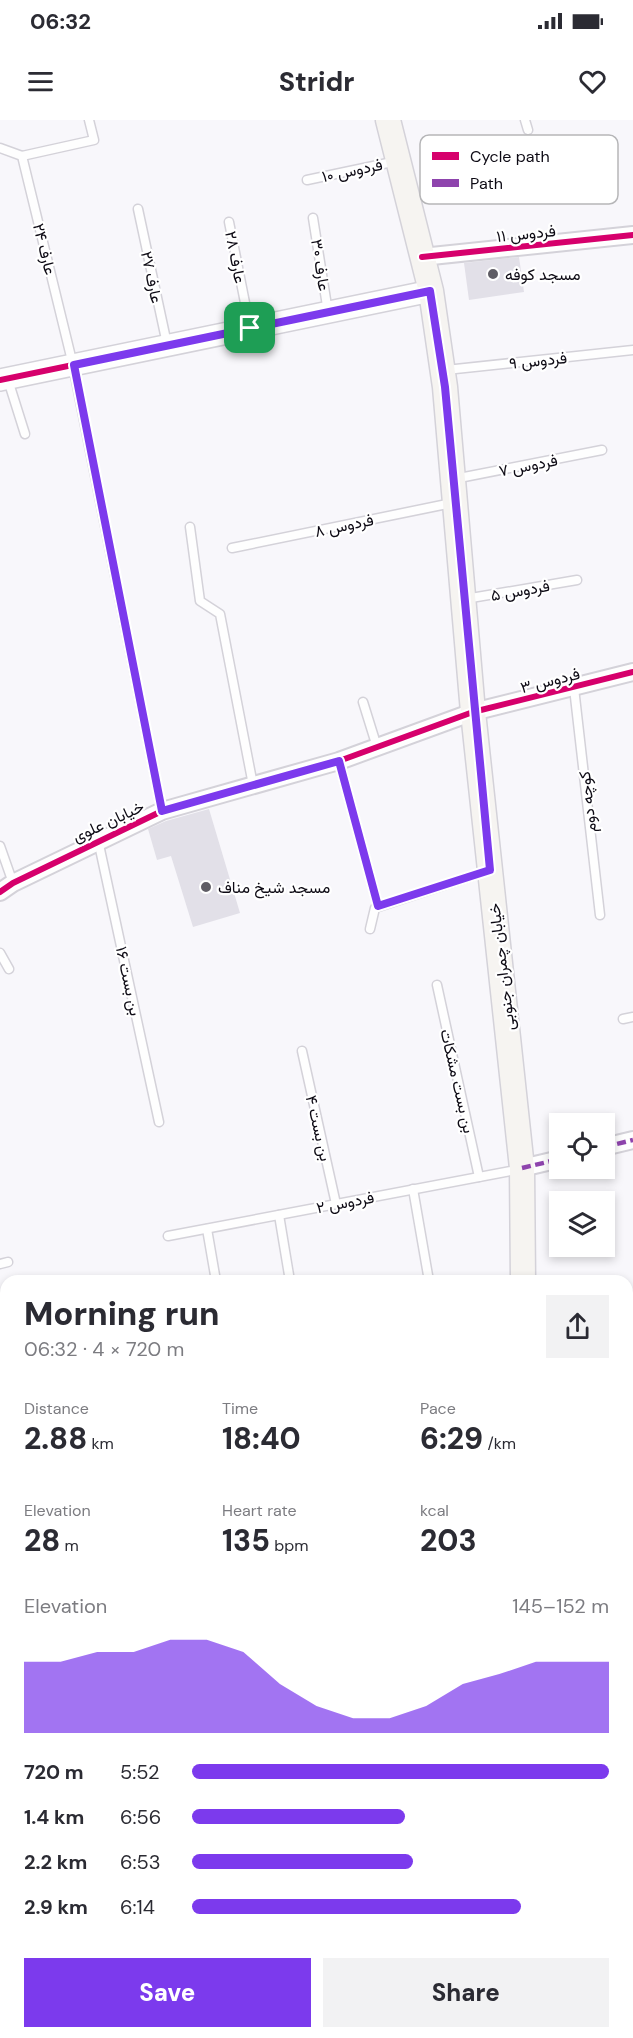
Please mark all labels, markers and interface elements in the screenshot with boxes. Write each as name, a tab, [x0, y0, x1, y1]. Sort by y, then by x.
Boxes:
text: 06:32	[30, 7, 91, 36]
text: Stridr	[279, 64, 354, 99]
icon: menu	[24, 65, 57, 98]
icon: heart	[576, 65, 609, 98]
legend	[420, 135, 618, 204]
text: Cycle path	[470, 146, 550, 167]
street label: فردوس ۱۰	[320, 154, 384, 187]
text: Path	[470, 173, 503, 194]
street label: فردوس ۱۱	[495, 220, 557, 247]
street label: عارف ۲۴	[28, 221, 61, 277]
street label: عارف ۲۸	[220, 229, 251, 285]
street label: عارف ۳۰	[306, 238, 335, 293]
street label: عارف ۲۷	[136, 249, 167, 305]
place label: مسجد کوفه	[505, 264, 581, 285]
marker: مسجد کوفه	[486, 267, 500, 281]
pin	[224, 302, 275, 353]
icon: arrive	[233, 311, 266, 344]
street label: فردوس ۹	[508, 347, 568, 374]
street label: فردوس ۷	[497, 449, 559, 481]
street label: فردوس ۸	[313, 509, 375, 542]
street label: فردوس ۵	[489, 575, 551, 606]
street label: فردوس ۳	[518, 663, 582, 698]
street label: کوچه دوم	[574, 770, 602, 834]
street label: خیابان علوی	[69, 796, 148, 847]
place label: مسجد شیخ مناف	[218, 877, 330, 899]
marker: مسجد شیخ مناف	[199, 880, 213, 894]
street label: خیابان چمران جنوبی	[483, 902, 521, 1032]
street label: بن بست ۱۶	[111, 945, 146, 1018]
street label: بن بست مشکات	[435, 1027, 480, 1135]
street label: بن بست ۴	[301, 1093, 336, 1163]
map controls	[549, 1113, 615, 1257]
button: locate	[549, 1113, 615, 1179]
street label: فردوس ۲	[314, 1187, 376, 1218]
button: layers	[549, 1191, 615, 1257]
text: Morning run	[24, 1292, 219, 1335]
button: share	[546, 1295, 609, 1358]
text: 06:32 · 4 × 720 m	[24, 1336, 184, 1362]
text: Distance	[24, 1398, 89, 1419]
text: Time	[222, 1398, 258, 1419]
text: Pace	[420, 1398, 456, 1419]
text: 2.88	[24, 1419, 87, 1458]
text: 18:40	[222, 1419, 301, 1458]
text: 6:29	[420, 1419, 483, 1458]
text: km	[87, 1433, 114, 1454]
text: /km	[483, 1433, 516, 1454]
text: Elevation	[24, 1500, 91, 1521]
text: Heart rate	[222, 1500, 297, 1521]
text: kcal	[420, 1500, 449, 1521]
text: 28	[24, 1521, 60, 1560]
text: 135	[222, 1521, 270, 1560]
text: 203	[420, 1521, 477, 1560]
text: m	[60, 1535, 79, 1556]
text: bpm	[270, 1535, 308, 1556]
text: Elevation	[24, 1593, 107, 1619]
text: 145–152 m	[512, 1593, 609, 1619]
text: 720 m	[24, 1759, 84, 1785]
text: 5:52	[120, 1759, 160, 1785]
text: 1.4 km	[24, 1804, 84, 1830]
text: 6:56	[120, 1804, 161, 1830]
text: 2.2 km	[24, 1849, 87, 1875]
text: 6:53	[120, 1849, 161, 1875]
text: 2.9 km	[24, 1894, 88, 1920]
text: 6:14	[120, 1894, 155, 1920]
button: Save	[24, 1958, 311, 2027]
button: Share	[323, 1958, 609, 2027]

